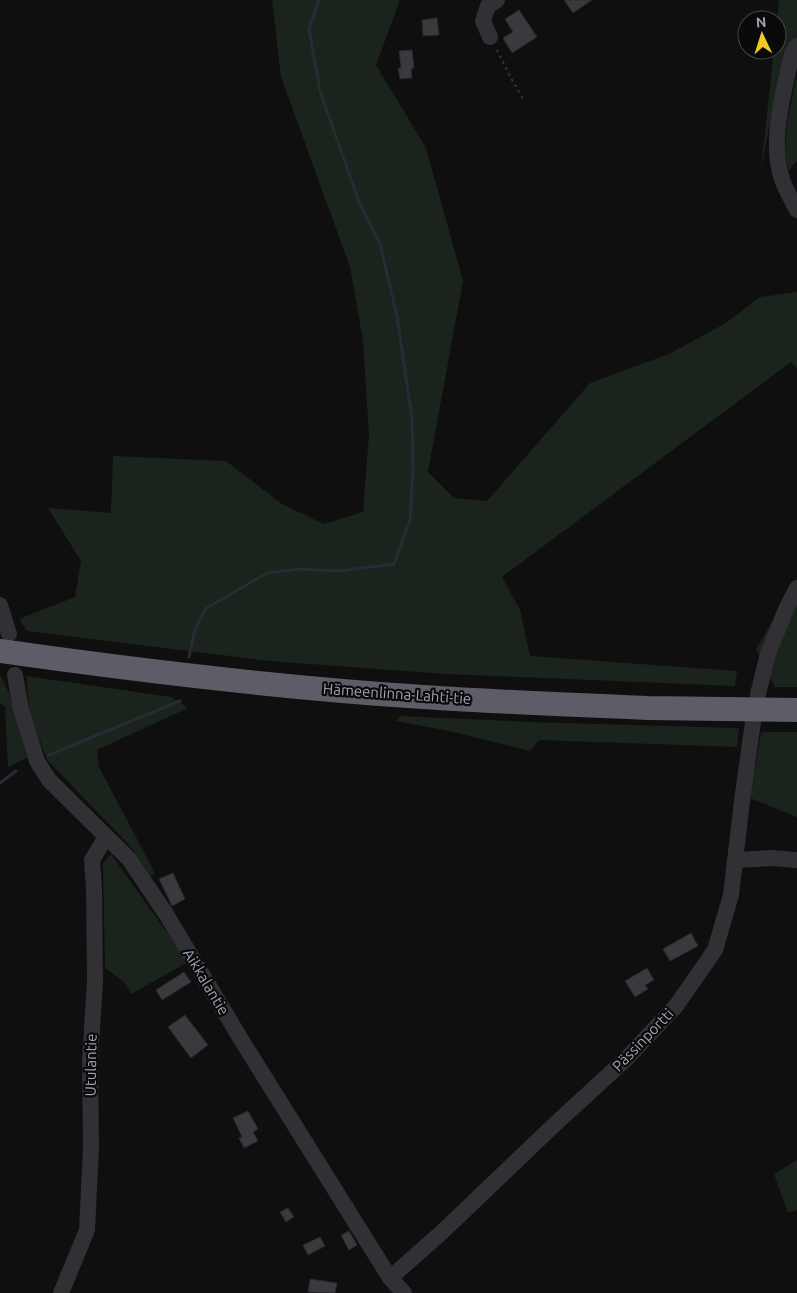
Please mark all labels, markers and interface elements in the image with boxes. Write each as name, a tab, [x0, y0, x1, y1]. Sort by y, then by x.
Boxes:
north arrow	[737, 10, 787, 60]
text: N	[755, 14, 767, 30]
street label: Hämeenlinna-Lahti-tie	[322, 680, 472, 707]
street label: Aikkalantie	[180, 946, 233, 1018]
street label: Pässinportti	[609, 1005, 677, 1074]
street label: Utulantie	[81, 1033, 100, 1097]

